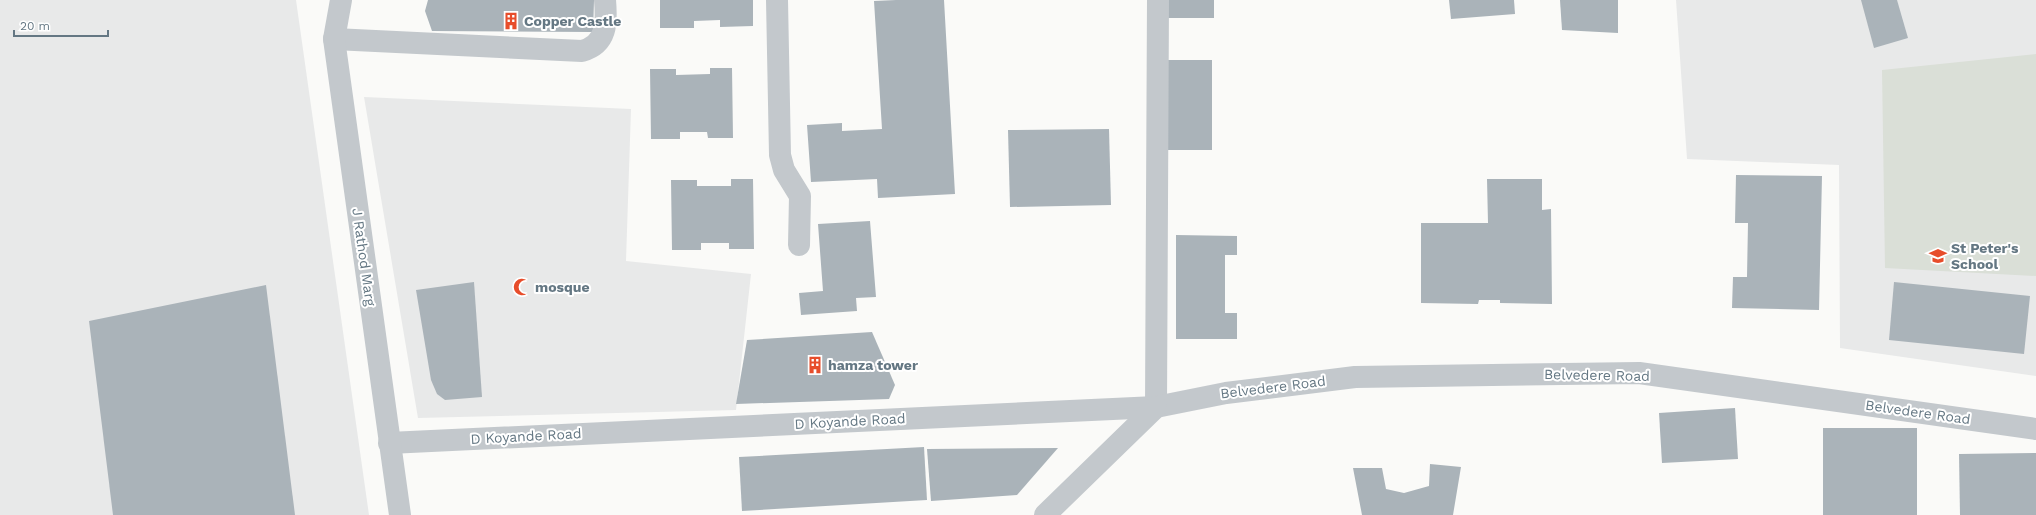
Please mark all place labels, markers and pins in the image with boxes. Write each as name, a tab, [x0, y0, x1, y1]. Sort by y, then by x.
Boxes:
building icon: Copper Castle	[501, 11, 521, 31]
place label: Copper Castle	[524, 13, 621, 29]
place label: St Peter's School	[1951, 240, 2019, 272]
school or university icon: St Peter's School	[1928, 246, 1948, 266]
mosque icon: mosque	[512, 277, 532, 297]
place label: mosque	[535, 279, 590, 295]
building icon: hamza tower	[805, 355, 825, 375]
place label: hamza tower	[828, 357, 918, 373]

